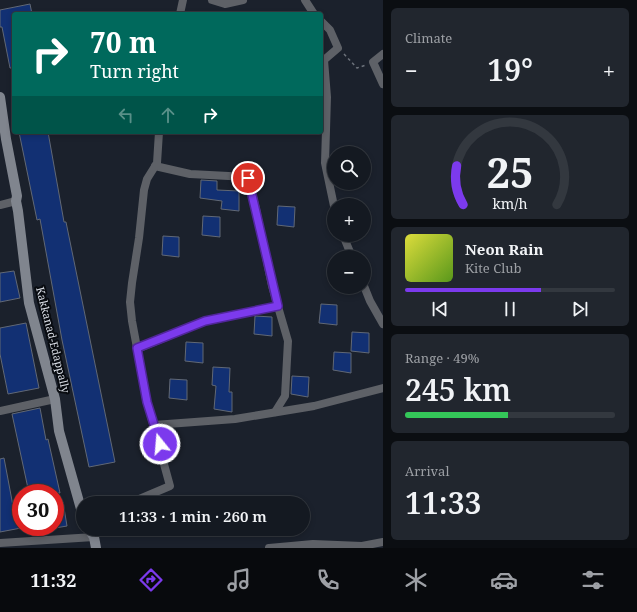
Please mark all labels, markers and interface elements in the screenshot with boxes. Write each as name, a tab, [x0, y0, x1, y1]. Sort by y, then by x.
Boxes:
text: 70 m	[90, 23, 157, 61]
icon: right	[24, 28, 76, 80]
text: Climate	[405, 29, 452, 47]
text: 19°	[487, 49, 533, 90]
text: −	[405, 55, 418, 85]
text: +	[603, 55, 615, 85]
text: Turn right	[90, 59, 179, 83]
icon: left	[115, 104, 137, 126]
icon: ahead	[157, 104, 179, 126]
icon: right	[199, 104, 221, 126]
text: 25	[486, 144, 534, 200]
map controls	[327, 146, 371, 294]
button: search	[327, 146, 371, 190]
pin	[231, 161, 265, 195]
icon: arrive	[237, 167, 259, 189]
text: km/h	[492, 194, 528, 213]
button: +	[327, 198, 371, 242]
text: Neon Rain	[465, 239, 543, 259]
button: −	[327, 250, 371, 294]
text: Kite Club	[465, 259, 521, 277]
street label: Kakkanad-Edappally	[33, 285, 74, 395]
icon: previous	[429, 298, 451, 320]
icon: pause	[499, 298, 521, 320]
icon: next	[569, 298, 591, 320]
text: Range · 49%	[405, 349, 479, 367]
text: 245 km	[405, 369, 511, 410]
position arrow	[139, 423, 181, 465]
text: Arrival	[405, 462, 449, 480]
text: 11:33	[405, 482, 481, 523]
speed limit sign: 30	[12, 484, 64, 536]
text: 11:33 · 1 min · 260 m	[119, 506, 267, 526]
icon: directions	[137, 566, 165, 594]
icon: music	[225, 566, 253, 594]
icon: phone	[314, 566, 342, 594]
icon: climate	[402, 566, 430, 594]
icon: car	[490, 566, 518, 594]
icon: filters	[579, 566, 607, 594]
text: 11:32	[30, 568, 76, 592]

